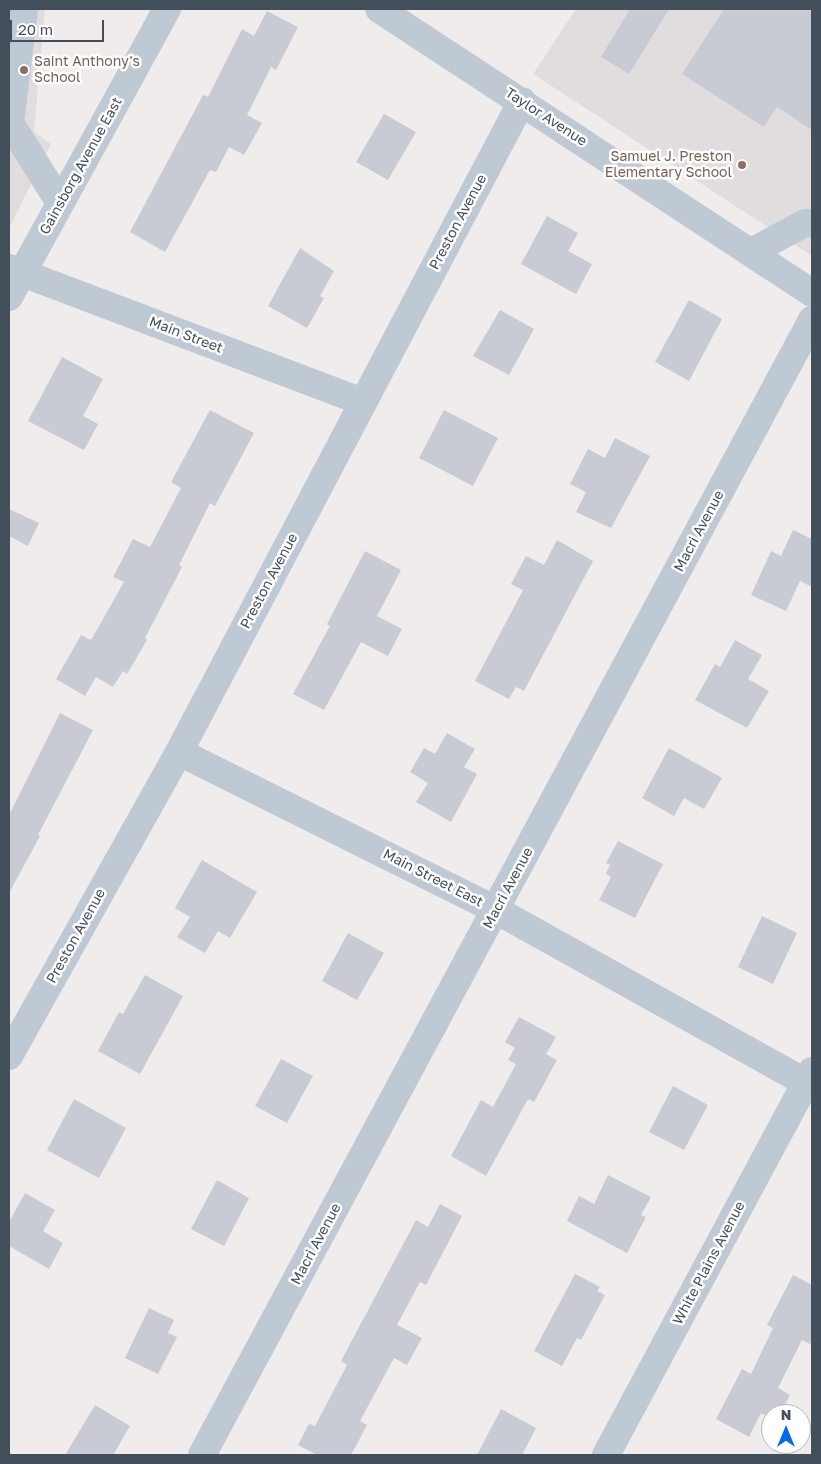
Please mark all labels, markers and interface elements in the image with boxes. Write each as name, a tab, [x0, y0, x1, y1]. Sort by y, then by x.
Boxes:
scale bar	[12, 10, 106, 42]
text: 20 m	[18, 20, 53, 38]
place label: Saint Anthony's School	[34, 54, 140, 86]
marker: Saint Anthony's School	[18, 64, 30, 76]
street label: Taylor Avenue	[502, 84, 590, 150]
street label: Gainsborg Avenue East	[36, 94, 126, 238]
place label: Samuel J. Preston Elementary School	[605, 149, 732, 182]
marker: Samuel J. Preston Elementary School	[736, 159, 748, 171]
street label: Preston Avenue	[426, 171, 490, 273]
street label: Main Street	[147, 313, 225, 357]
street label: Macri Avenue	[671, 487, 727, 575]
street label: Preston Avenue	[237, 530, 301, 632]
street label: Macri Avenue	[480, 844, 536, 932]
street label: Main Street East	[380, 846, 486, 910]
street label: Preston Avenue	[43, 886, 109, 986]
street label: White Plains Avenue	[669, 1198, 749, 1328]
street label: Macri Avenue	[288, 1200, 344, 1288]
north arrow	[761, 1404, 811, 1454]
text: N	[781, 1406, 791, 1423]

